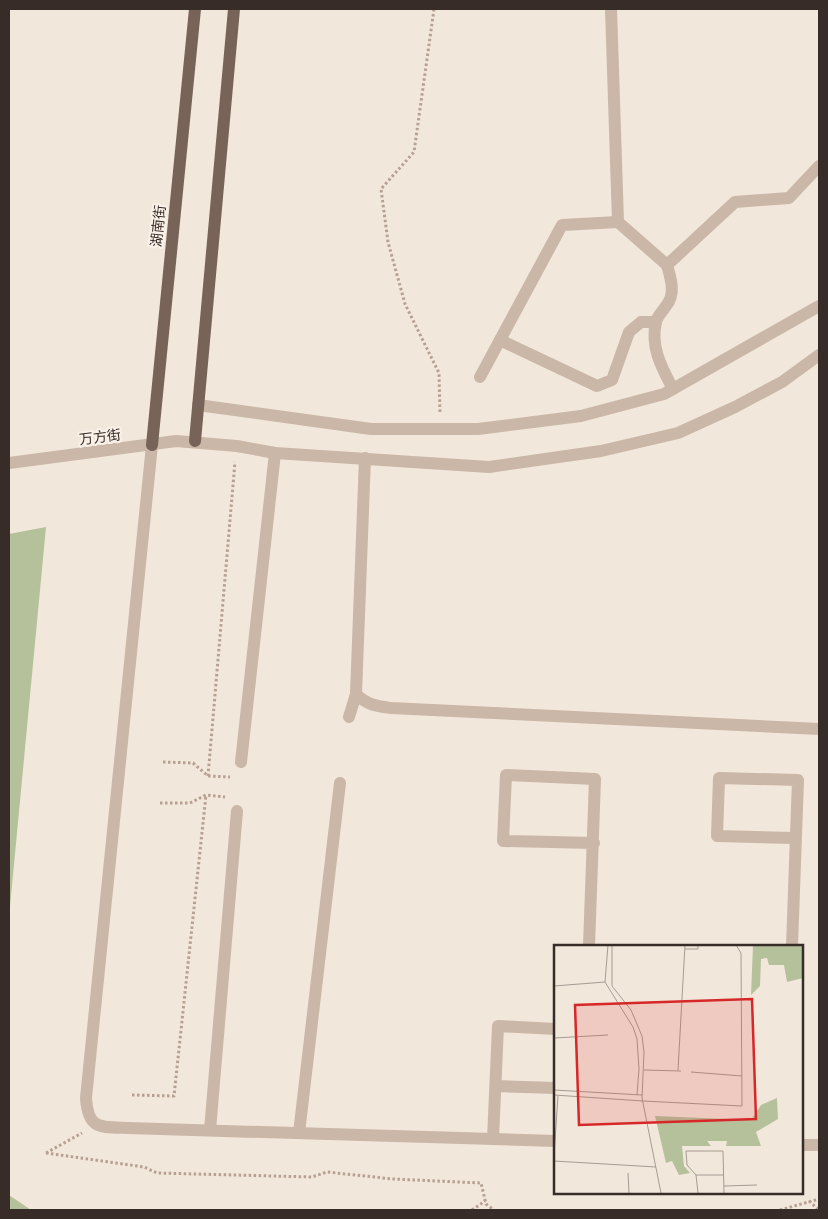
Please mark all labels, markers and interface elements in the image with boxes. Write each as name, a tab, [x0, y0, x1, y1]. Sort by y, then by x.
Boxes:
street label: 湖南街	[146, 204, 169, 248]
street label: 万方街	[78, 425, 122, 448]
inset map	[554, 945, 803, 1194]

